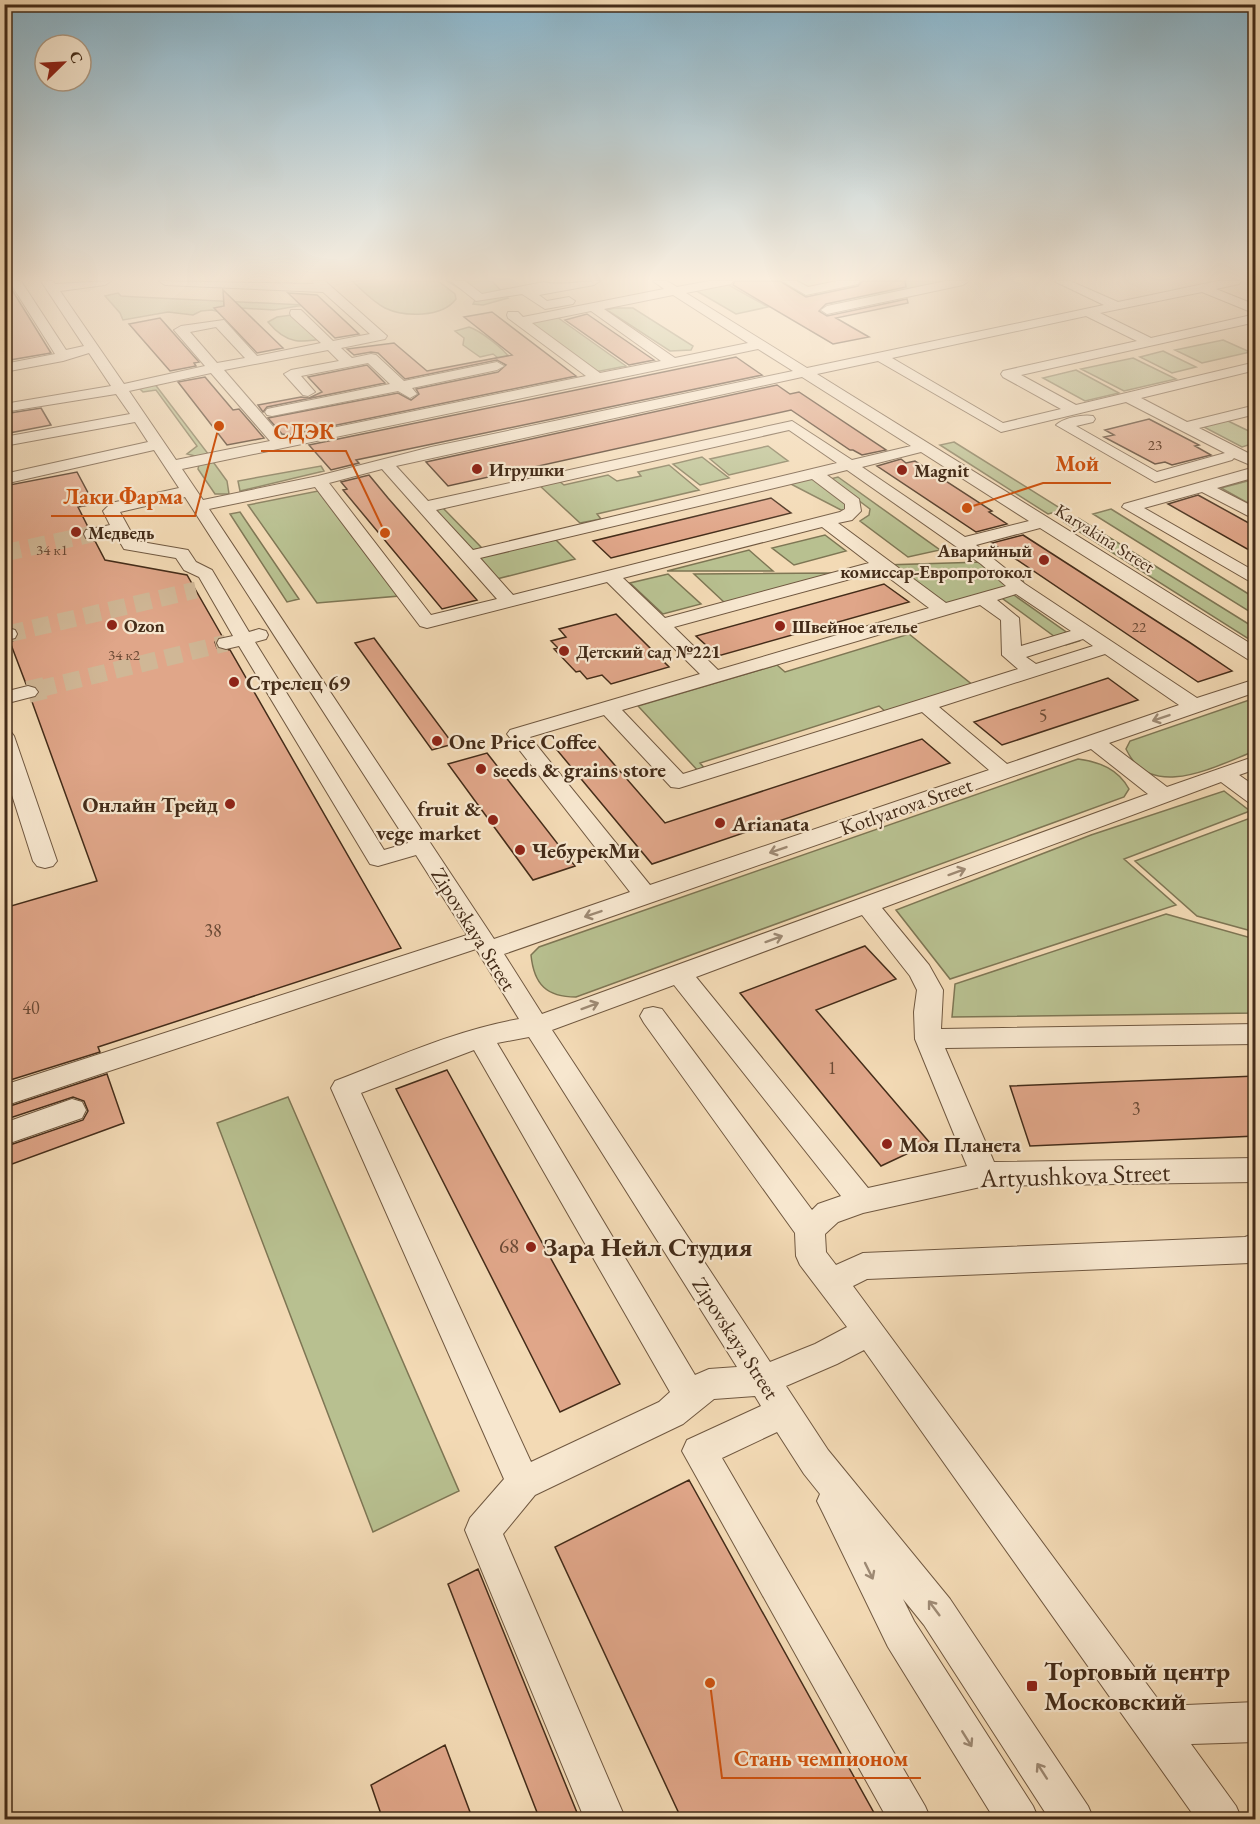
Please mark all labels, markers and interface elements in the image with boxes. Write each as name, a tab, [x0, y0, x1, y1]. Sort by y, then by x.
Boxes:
north arrow	[33, 33, 93, 93]
text: С	[64, 48, 88, 67]
callout: СДЭК	[261, 411, 346, 451]
text: СДЭК	[273, 417, 335, 446]
house number: 23	[1148, 435, 1162, 454]
callout: Мой	[1043, 443, 1111, 483]
text: Мой	[1055, 449, 1099, 478]
place label: Игрушки	[489, 458, 565, 481]
place label: Magnit	[914, 459, 970, 482]
marker: Игрушки	[470, 462, 484, 476]
marker: Magnit	[895, 463, 909, 477]
callout: Лаки Фарма	[51, 476, 195, 516]
text: Лаки Фарма	[63, 482, 183, 511]
street label: Karyakina Street	[1051, 498, 1159, 578]
place label: Медведь	[88, 521, 154, 544]
marker: Медведь	[69, 525, 83, 539]
place label: Аварийный комиссар-Европротокол	[840, 539, 1032, 583]
house number: 34 к1	[36, 540, 68, 559]
marker: Аварийный комиссар-Европротокол	[1037, 553, 1051, 567]
place label: Ozon	[124, 614, 165, 637]
place label: Швейное ателье	[792, 615, 918, 638]
house number: 22	[1132, 617, 1147, 636]
marker: Ozon	[105, 618, 119, 632]
marker: Швейное ателье	[773, 619, 787, 633]
place label: Детский сад №221	[576, 640, 721, 663]
marker: Детский сад №221	[557, 644, 571, 658]
house number: 34 к2	[108, 645, 141, 664]
place label: Стрелец 69	[246, 669, 350, 696]
marker: Стрелец 69	[227, 675, 241, 689]
house number: 5	[1039, 704, 1047, 727]
one-way arrow	[1152, 714, 1170, 725]
place label: One Price Coffee	[449, 728, 597, 755]
marker: One Price Coffee	[430, 734, 444, 748]
place label: seeds & grains store	[493, 756, 666, 783]
marker: seeds & grains store	[474, 762, 488, 776]
street label: Kotlyarova Street	[836, 771, 976, 841]
place label: Онлайн Трейд	[83, 791, 218, 818]
place label: fruit & vege market	[376, 795, 481, 846]
marker: Онлайн Трейд	[223, 797, 237, 811]
place label: Arianata	[731, 810, 810, 837]
marker: fruit & vege market	[486, 813, 500, 827]
marker: Arianata	[713, 816, 727, 830]
place label: ЧебурекМи	[532, 837, 640, 864]
marker: ЧебурекМи	[513, 843, 527, 857]
one-way arrow	[769, 846, 788, 857]
street label: Zipovskaya Street	[425, 862, 523, 996]
one-way arrow	[947, 865, 966, 876]
one-way arrow	[584, 909, 603, 920]
house number: 38	[204, 919, 222, 942]
one-way arrow	[764, 933, 782, 944]
house number: 40	[22, 996, 40, 1019]
one-way arrow	[581, 1000, 599, 1011]
house number: 1	[828, 1056, 836, 1079]
house number: 3	[1132, 1097, 1140, 1120]
place label: Моя Планета	[899, 1131, 1022, 1158]
marker: Моя Планета	[880, 1137, 894, 1151]
street label: Artyushkova Street	[978, 1155, 1171, 1195]
place label: Зара Нейл Студия	[543, 1230, 753, 1264]
house number: 68	[499, 1232, 519, 1259]
marker: Зара Нейл Студия	[524, 1240, 538, 1254]
street label: Zipovskaya Street	[686, 1272, 786, 1405]
one-way arrow	[864, 1561, 876, 1579]
one-way arrow	[927, 1601, 940, 1617]
place label: Торговый центр Московский	[1044, 1654, 1230, 1718]
marker: Торговый центр Московский	[1025, 1679, 1039, 1693]
one-way arrow	[962, 1730, 974, 1747]
callout: Стань чемпионом	[722, 1738, 921, 1778]
text: Стань чемпионом	[734, 1744, 909, 1773]
one-way arrow	[1036, 1763, 1048, 1779]

